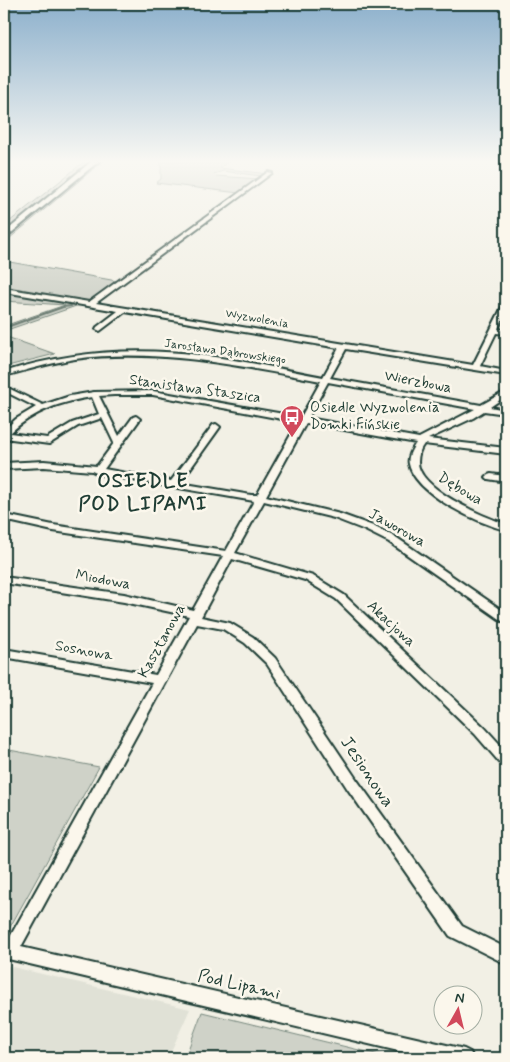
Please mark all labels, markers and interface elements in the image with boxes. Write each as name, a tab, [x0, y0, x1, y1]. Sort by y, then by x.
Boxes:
street label: Wyzwolenia	[224, 306, 290, 332]
street label: Jarosława Dąbrowskiego	[163, 336, 287, 368]
street label: Wierzbowa	[383, 366, 454, 398]
street label: Stanisława Staszica	[128, 370, 262, 408]
place label: Osiedle Wyzwolenia Domki Fińskie	[310, 398, 440, 435]
bus stop icon: Osiedle Wyzwolenia Domki Fińskie	[279, 404, 305, 438]
district label: OSIEDLE POD LIPAMI	[78, 468, 208, 518]
street label: Dębowa	[434, 468, 486, 510]
street label: Jaworowa	[365, 504, 429, 552]
street label: Miodowa	[74, 565, 132, 595]
street label: Akacjowa	[362, 596, 420, 652]
street label: Kasztanowa	[133, 600, 191, 682]
street label: Sosnowa	[53, 636, 116, 666]
street label: Jesionowa	[334, 732, 400, 812]
street label: Pod Lipami	[196, 964, 282, 1006]
north arrow	[432, 984, 482, 1034]
text: N	[454, 989, 466, 1008]

